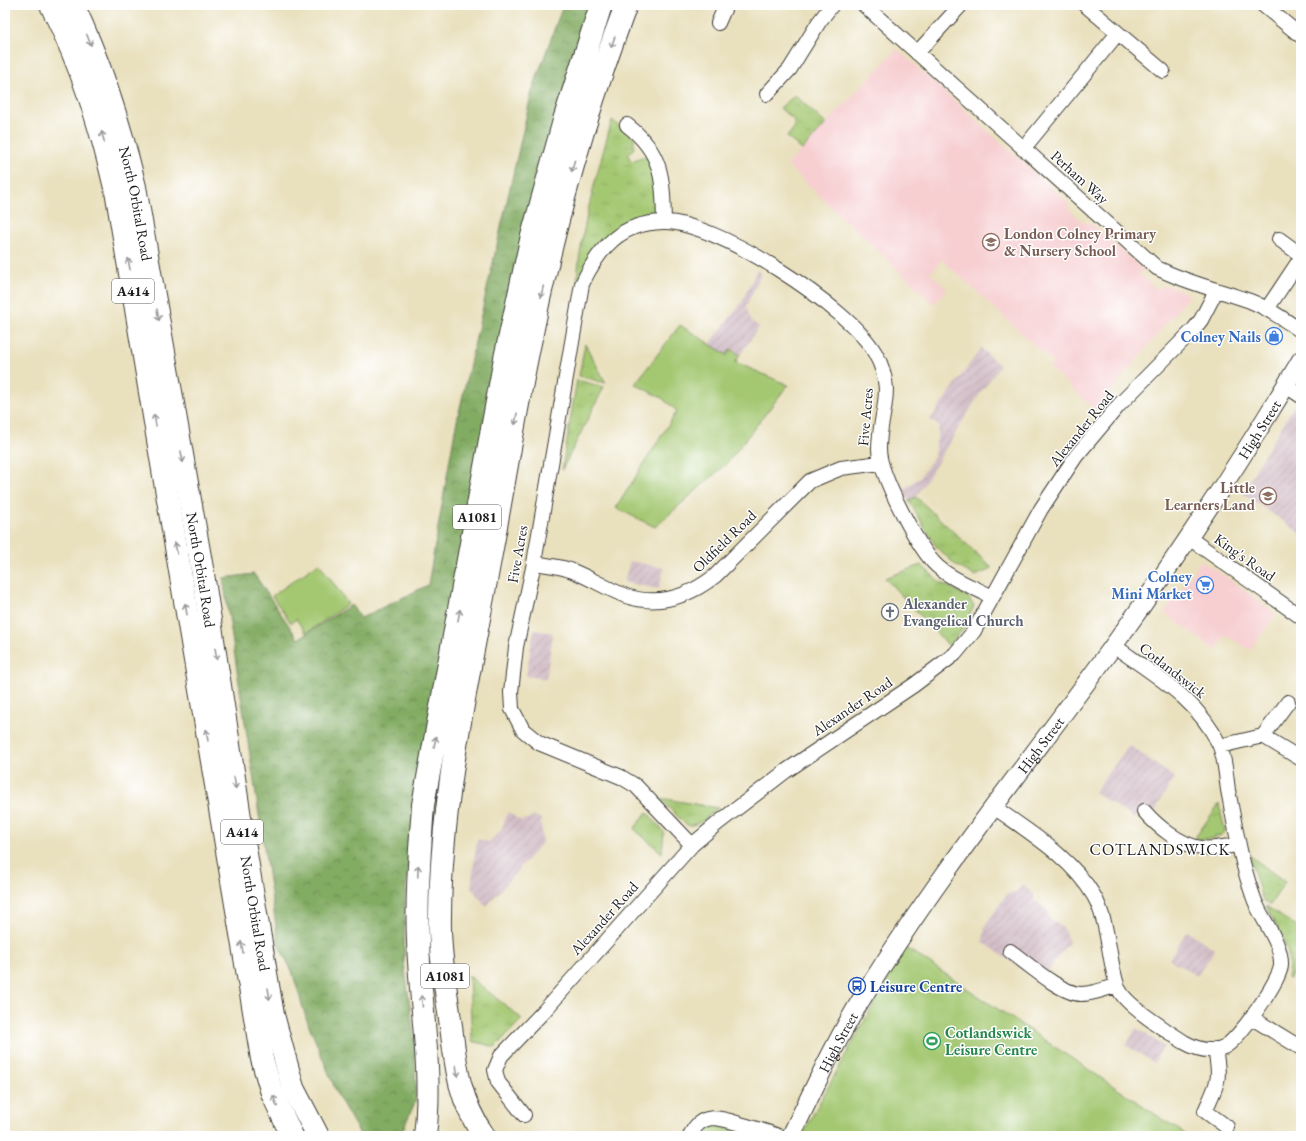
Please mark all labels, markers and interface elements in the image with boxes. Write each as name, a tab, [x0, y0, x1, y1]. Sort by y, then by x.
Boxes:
one-way arrow	[86, 34, 94, 46]
one-way arrow	[609, 35, 616, 48]
one-way arrow	[99, 131, 106, 144]
street label: North Orbital Road	[115, 144, 157, 263]
street label: Perham Way	[1047, 146, 1113, 208]
one-way arrow	[569, 159, 577, 172]
place label: London Colney Primary & Nursery School	[1004, 224, 1157, 260]
school or university icon: London Colney Primary & Nursery School	[981, 232, 1001, 252]
one-way arrow	[125, 258, 133, 271]
road number: A414	[112, 279, 154, 303]
one-way arrow	[537, 285, 545, 298]
one-way arrow	[154, 308, 162, 321]
shop icon: Colney Nails	[1264, 326, 1284, 346]
place label: Colney Nails	[1181, 327, 1261, 346]
street label: Alexander Road	[1044, 386, 1118, 471]
street label: Five Acres	[853, 387, 877, 447]
street label: High Street	[1233, 396, 1284, 462]
one-way arrow	[512, 412, 520, 425]
one-way arrow	[151, 414, 159, 427]
one-way arrow	[179, 450, 187, 463]
place label: Little Learners Land	[1165, 478, 1256, 514]
school or university icon: Little Learners Land	[1258, 486, 1278, 506]
road number: A1081	[453, 505, 501, 529]
street label: Oldfield Road	[688, 505, 760, 576]
street label: North Orbital Road	[183, 511, 221, 629]
street label: Five Acres	[503, 523, 531, 584]
street label: King's Road	[1211, 529, 1280, 585]
one-way arrow	[172, 542, 180, 555]
place label: Colney Mini Market	[1111, 567, 1193, 603]
supermarket icon: Colney Mini Market	[1195, 575, 1215, 595]
place label: Alexander Evangelical Church	[902, 594, 1024, 630]
church icon: Alexander Evangelical Church	[880, 602, 900, 622]
one-way arrow	[182, 603, 190, 616]
one-way arrow	[455, 608, 463, 621]
street label: Cotlandswick	[1136, 638, 1211, 703]
one-way arrow	[212, 647, 220, 660]
street label: Alexander Road	[807, 672, 896, 740]
street label: High Street	[1013, 712, 1068, 777]
one-way arrow	[203, 729, 211, 742]
one-way arrow	[431, 736, 439, 749]
one-way arrow	[231, 776, 239, 789]
road number: A414	[221, 820, 263, 844]
district label: COTLANDSWICK	[1090, 839, 1231, 860]
street label: North Orbital Road	[237, 854, 275, 973]
one-way arrow	[415, 865, 422, 878]
street label: Alexander Road	[565, 877, 642, 960]
one-way arrow	[238, 940, 246, 953]
road number: A1081	[421, 964, 469, 988]
bus stop icon: Leisure Centre	[847, 976, 867, 996]
place label: Leisure Centre	[870, 977, 962, 996]
one-way arrow	[266, 987, 274, 1000]
one-way arrow	[418, 995, 425, 1008]
street label: High Street	[814, 1008, 862, 1075]
place label: Cotlandswick Leisure Centre	[945, 1023, 1037, 1059]
sports icon: Cotlandswick Leisure Centre	[922, 1031, 942, 1051]
one-way arrow	[453, 1064, 461, 1077]
one-way arrow	[271, 1095, 279, 1107]

